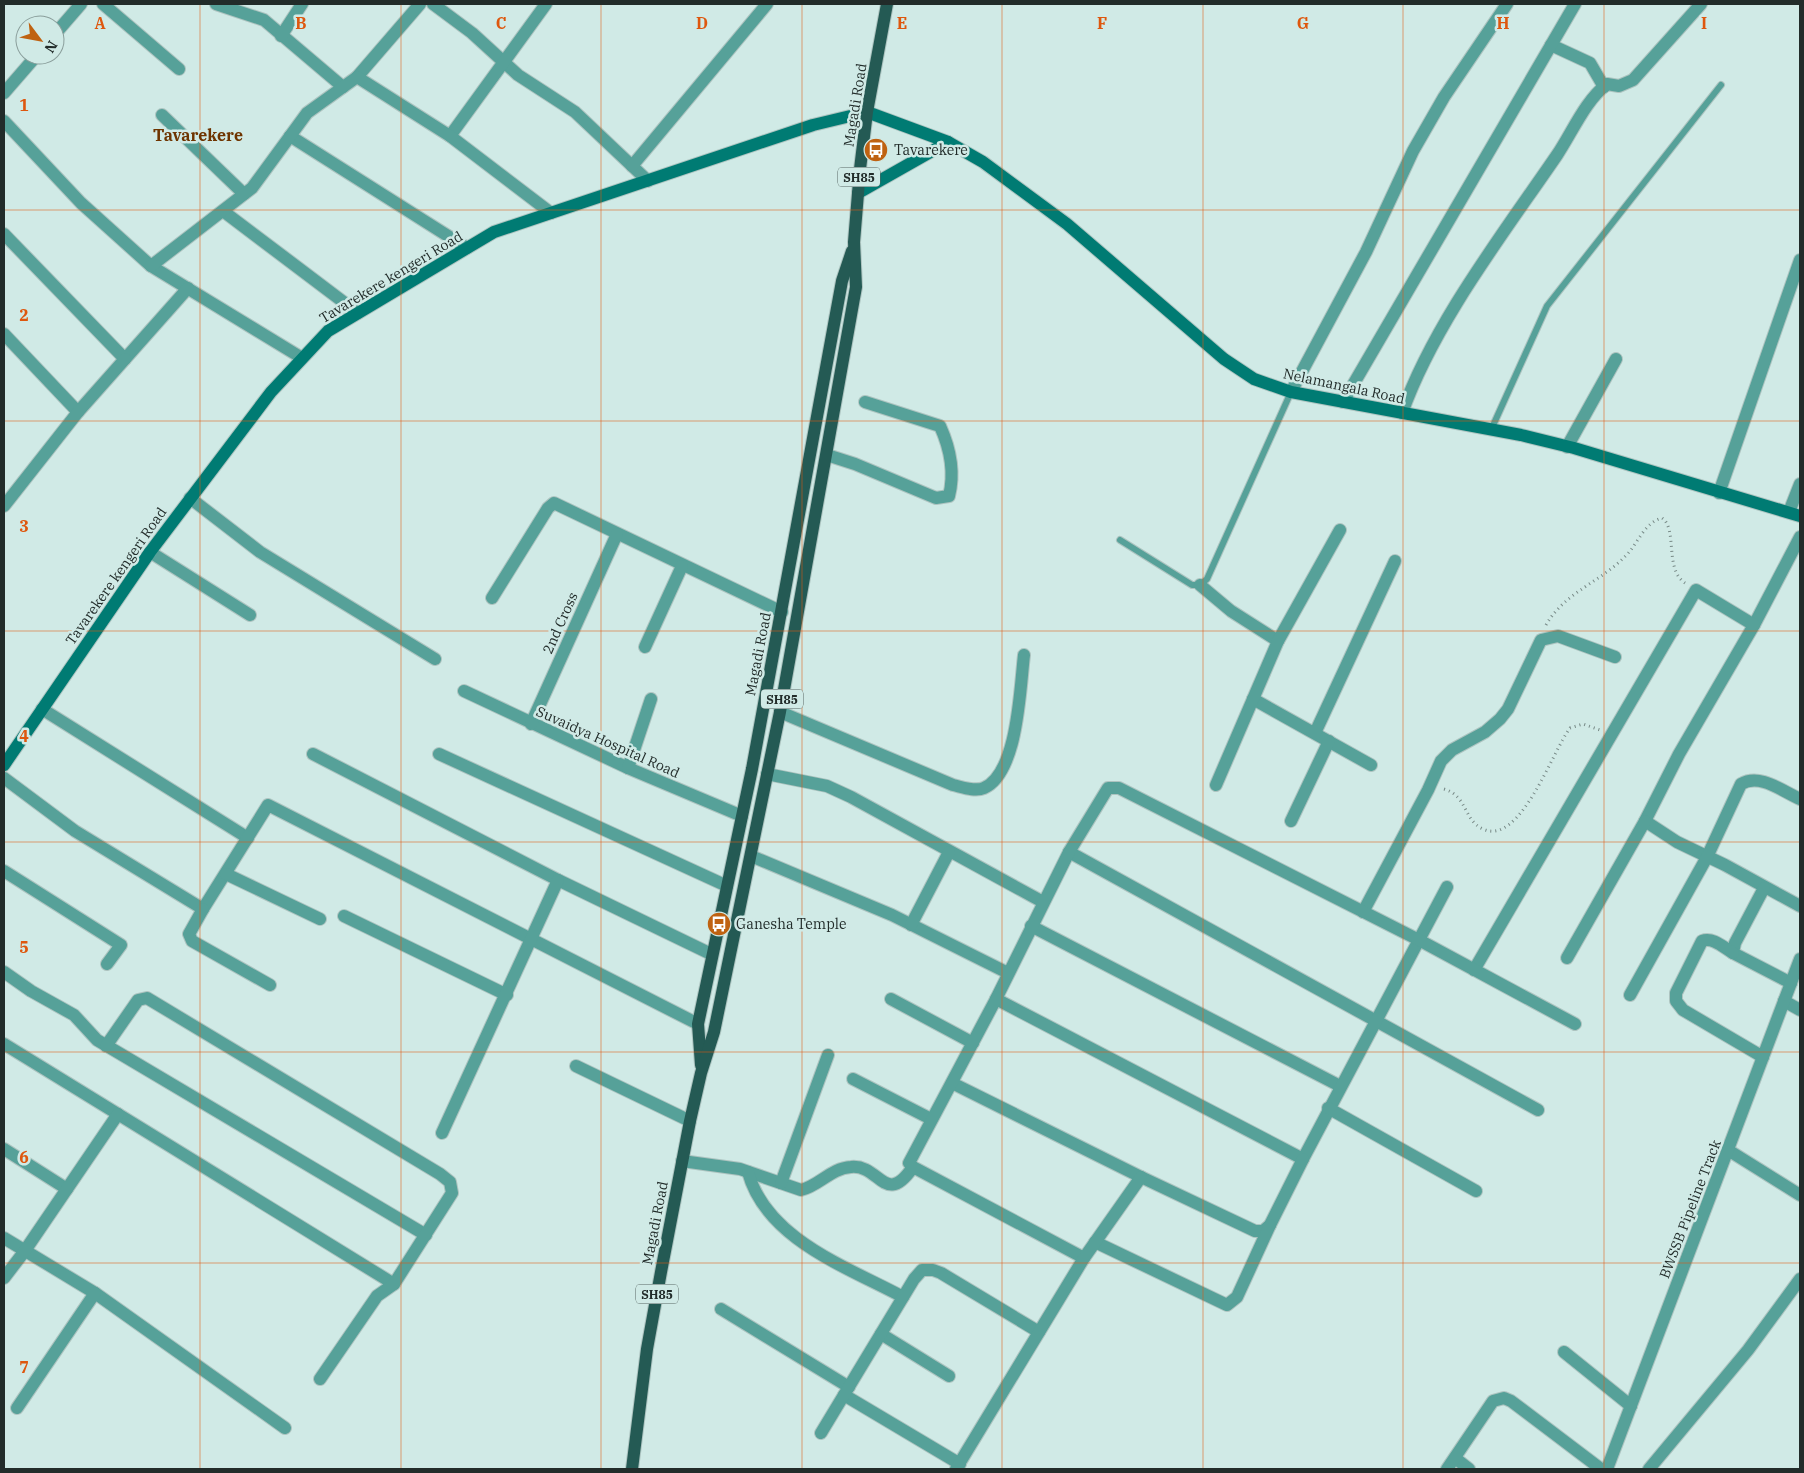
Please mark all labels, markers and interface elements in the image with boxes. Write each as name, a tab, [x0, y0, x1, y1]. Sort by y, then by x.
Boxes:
text: A	[94, 13, 106, 33]
text: B	[295, 13, 307, 33]
text: C	[496, 13, 506, 33]
text: D	[696, 13, 708, 33]
text: E	[897, 13, 907, 33]
text: F	[1097, 13, 1107, 33]
text: G	[1297, 13, 1309, 33]
text: H	[1497, 13, 1510, 33]
text: I	[1701, 13, 1707, 33]
north arrow	[15, 15, 65, 65]
text: N	[40, 37, 62, 56]
street label: Magadi Road	[839, 61, 871, 148]
text: 1	[19, 95, 29, 115]
district label: Tavarekere	[153, 125, 243, 145]
bus stop icon: Tavarekere	[863, 137, 889, 163]
place label: Tavarekere	[894, 141, 968, 159]
road number: SH85	[838, 168, 880, 186]
street label: Tavarekere kengeri Road	[316, 227, 466, 327]
text: 2	[19, 305, 29, 325]
street label: Nelamangala Road	[1282, 364, 1407, 408]
street label: Tavarekere kengeri Road	[62, 503, 171, 648]
text: 3	[19, 516, 29, 536]
street label: 2nd Cross	[538, 589, 582, 657]
street label: Magadi Road	[741, 610, 775, 697]
road number: SH85	[761, 690, 803, 709]
street label: Suvaidya Hospital Road	[533, 702, 683, 782]
text: 4	[19, 726, 29, 746]
bus stop icon: Ganesha Temple	[706, 911, 732, 937]
place label: Ganesha Temple	[736, 915, 846, 933]
text: 5	[19, 937, 29, 957]
street label: BWSSB Pipeline Track	[1655, 1136, 1725, 1281]
text: 6	[19, 1147, 29, 1167]
street label: Magadi Road	[638, 1179, 672, 1266]
road number: SH85	[636, 1285, 678, 1304]
text: 7	[19, 1357, 29, 1377]

